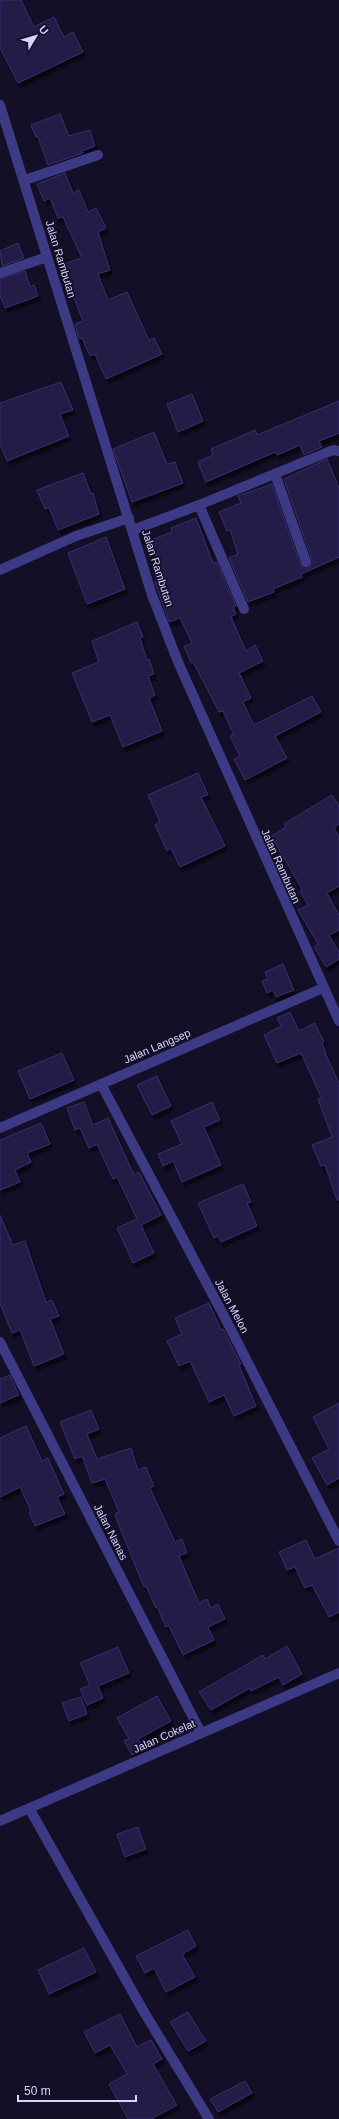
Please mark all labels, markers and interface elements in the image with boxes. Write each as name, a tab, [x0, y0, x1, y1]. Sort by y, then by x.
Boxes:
north arrow	[16, 16, 56, 56]
text: U	[37, 23, 51, 37]
street label: Jalan Rambutan	[44, 219, 78, 299]
street label: Jalan Rambutan	[140, 528, 176, 608]
street label: Jalan Rambutan	[259, 827, 303, 905]
street label: Jalan Langsep	[122, 1026, 192, 1066]
street label: Jalan Melon	[213, 1277, 251, 1335]
street label: Jalan Nanas	[92, 1502, 130, 1562]
street label: Jalan Cokelat	[131, 1717, 197, 1755]
scale bar	[18, 2077, 136, 2103]
text: 50 m	[24, 2084, 51, 2098]

